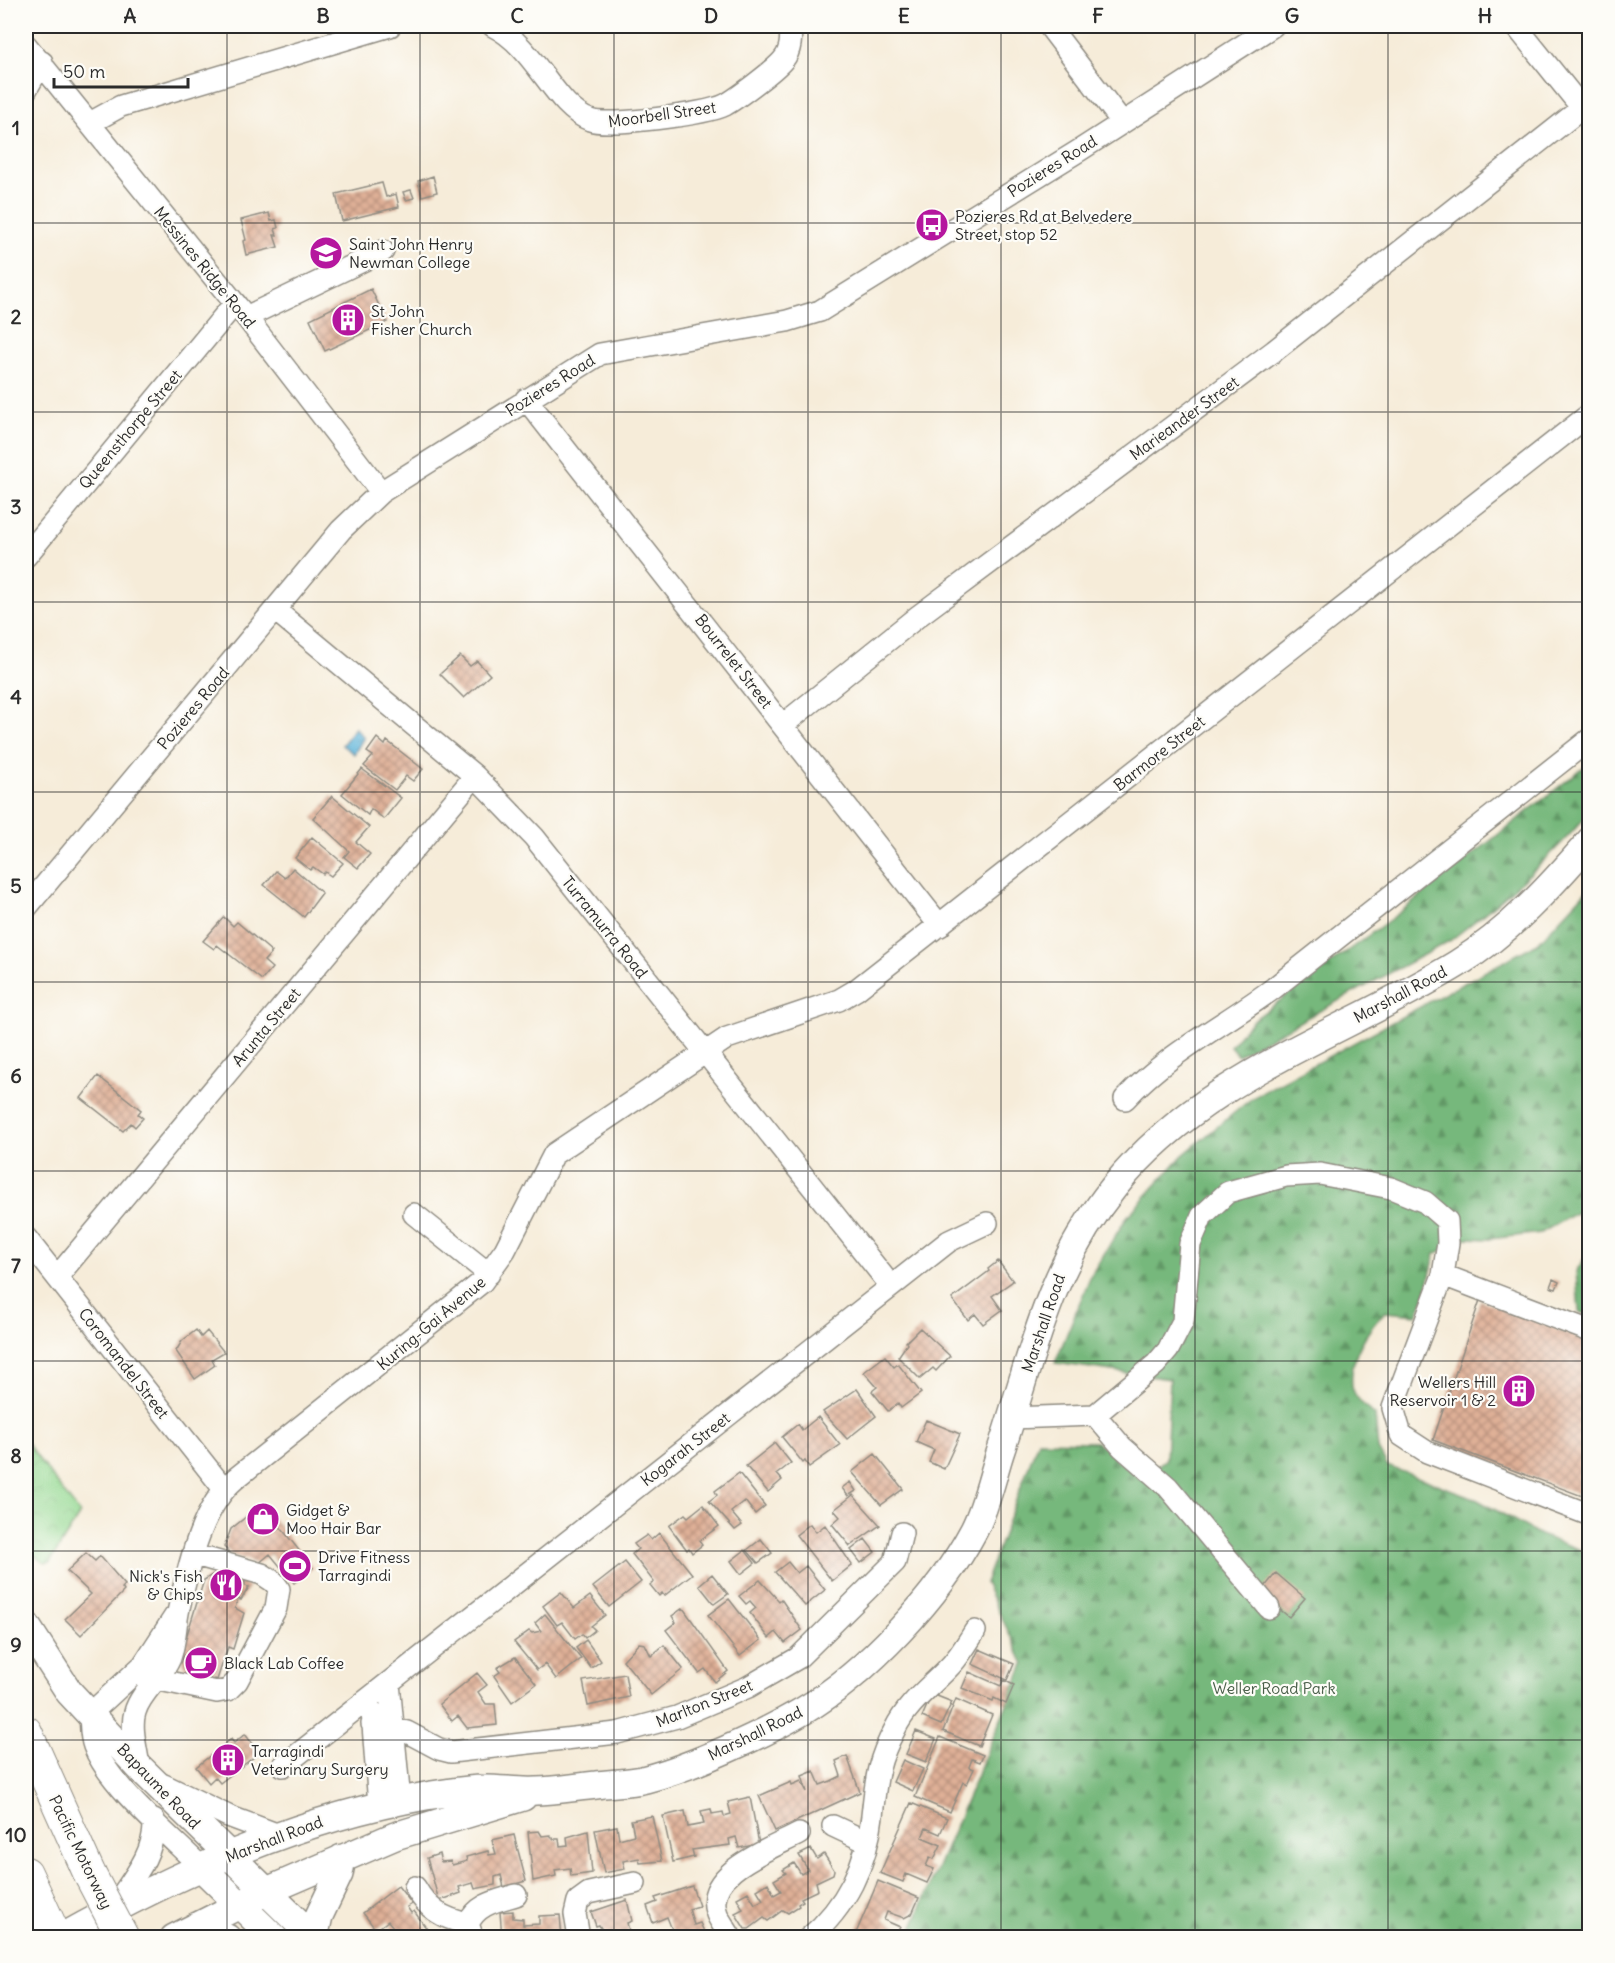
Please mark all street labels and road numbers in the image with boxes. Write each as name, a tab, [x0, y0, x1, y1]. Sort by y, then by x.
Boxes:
street label: Moorbell Street	[607, 96, 718, 131]
street label: Pozieres Road	[1004, 131, 1100, 201]
street label: Messines Ridge Road	[150, 202, 260, 332]
street label: Pozieres Road	[502, 350, 598, 420]
street label: Queensthorpe Street	[74, 365, 186, 493]
street label: Marieander Street	[1125, 371, 1243, 464]
street label: Bourrelet Street	[691, 610, 777, 713]
street label: Pozieres Road	[153, 663, 233, 753]
street label: Barmore Street	[1109, 711, 1209, 795]
street label: Turramurra Road	[558, 872, 652, 982]
street label: Marshall Road	[1350, 961, 1450, 1027]
street label: Arunta Street	[227, 983, 305, 1070]
street label: Marshall Road	[1017, 1271, 1069, 1375]
street label: Kuring-Gai Avenue	[373, 1272, 489, 1374]
street label: Coromandel Street	[74, 1304, 174, 1423]
street label: Kogarah Street	[636, 1408, 734, 1490]
street label: Marlton Street	[653, 1674, 756, 1731]
street label: Marshall Road	[704, 1702, 806, 1764]
street label: Bapaume Road	[113, 1739, 205, 1833]
street label: Pacific Motorway	[45, 1792, 117, 1912]
street label: Marshall Road	[222, 1811, 326, 1867]

